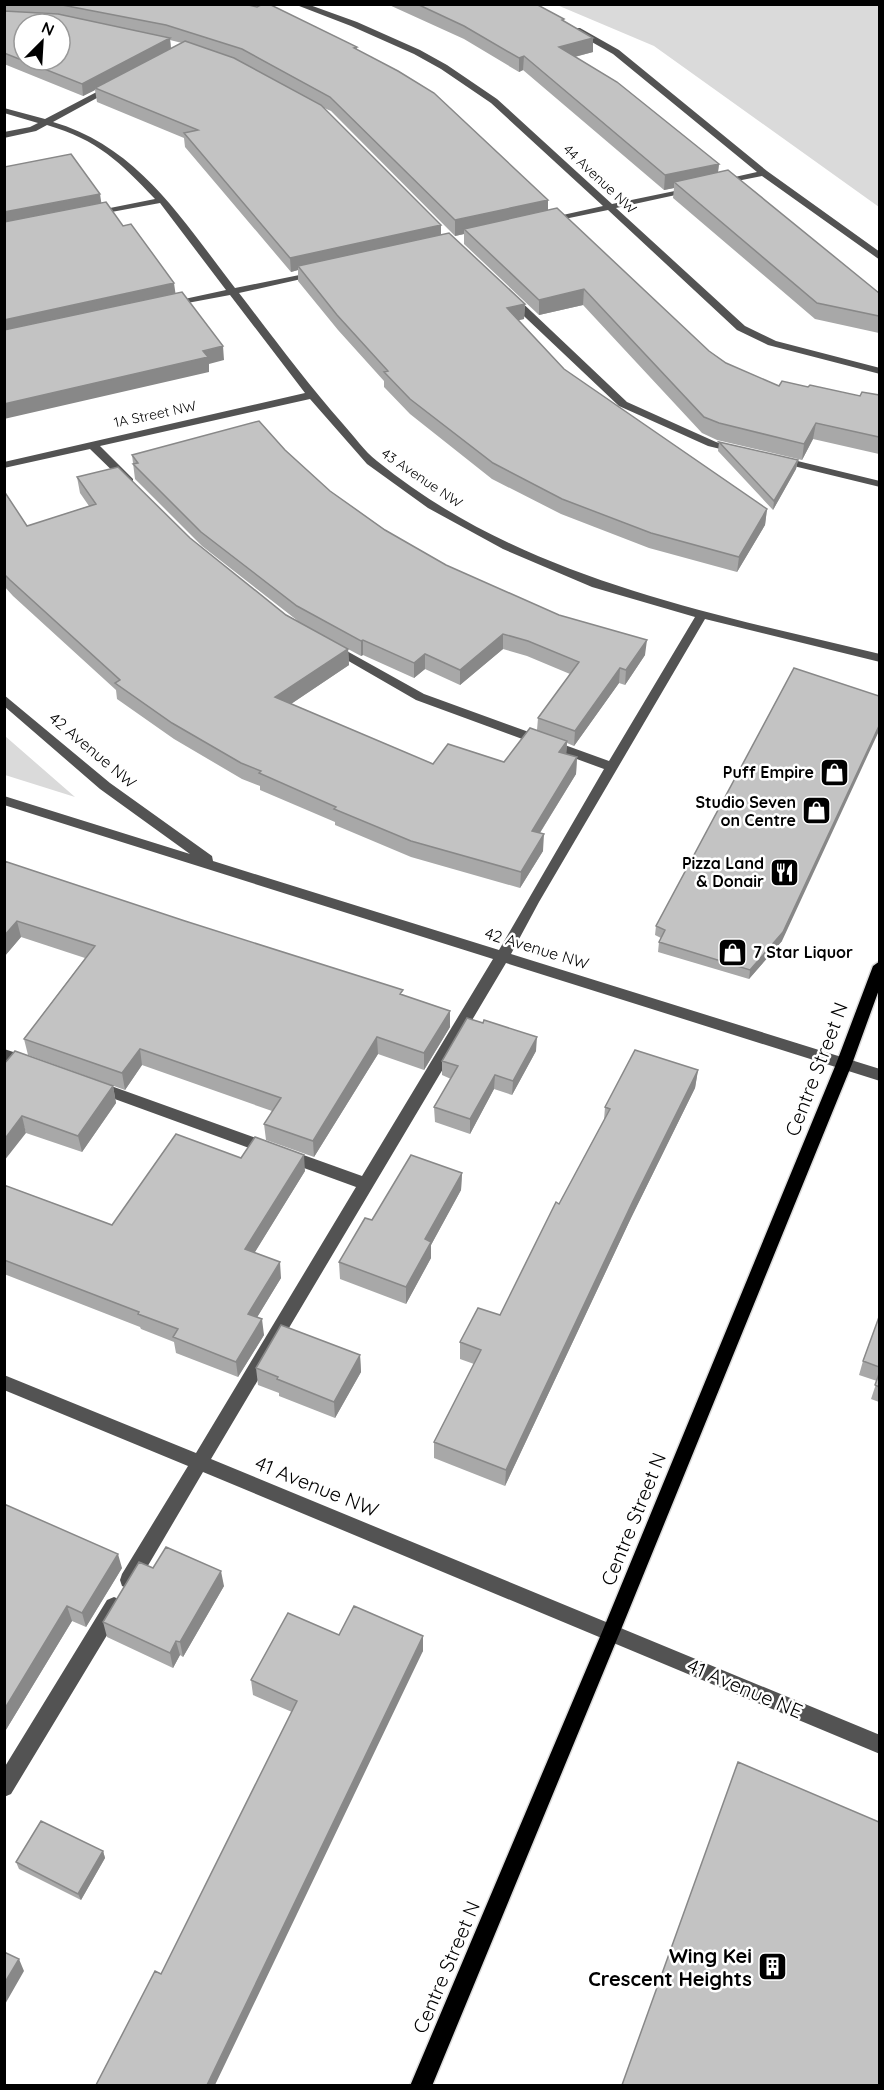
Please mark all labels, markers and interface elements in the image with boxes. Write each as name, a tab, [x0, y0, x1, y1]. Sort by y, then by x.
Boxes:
north arrow	[12, 12, 72, 72]
text: N	[39, 17, 58, 40]
street label: 44 Avenue NW	[559, 140, 641, 218]
street label: 1A Street NW	[112, 396, 198, 432]
street label: 43 Avenue NW	[378, 444, 466, 512]
street label: 42 Avenue NW	[45, 708, 141, 792]
shop icon: Puff Empire	[819, 756, 851, 788]
place label: Puff Empire	[723, 762, 814, 782]
place label: Studio Seven on Centre	[695, 792, 796, 830]
shop icon: Studio Seven on Centre	[801, 795, 833, 827]
place label: Pizza Land & Donair	[682, 853, 764, 891]
restaurant icon: Pizza Land & Donair	[769, 856, 801, 888]
street label: 42 Avenue NW	[483, 923, 591, 973]
shop icon: 7 Star Liquor	[716, 936, 748, 968]
place label: 7 Star Liquor	[753, 942, 853, 962]
street label: Centre Street N	[779, 999, 853, 1139]
street label: Centre Street N	[595, 1449, 671, 1589]
street label: 41 Avenue NW	[252, 1450, 382, 1522]
street label: 41 Avenue NE	[683, 1652, 807, 1724]
street label: Centre Street N	[407, 1897, 485, 2037]
place label: Wing Kei Crescent Heights	[588, 1943, 752, 1991]
building icon: Wing Kei Crescent Heights	[757, 1951, 789, 1983]

